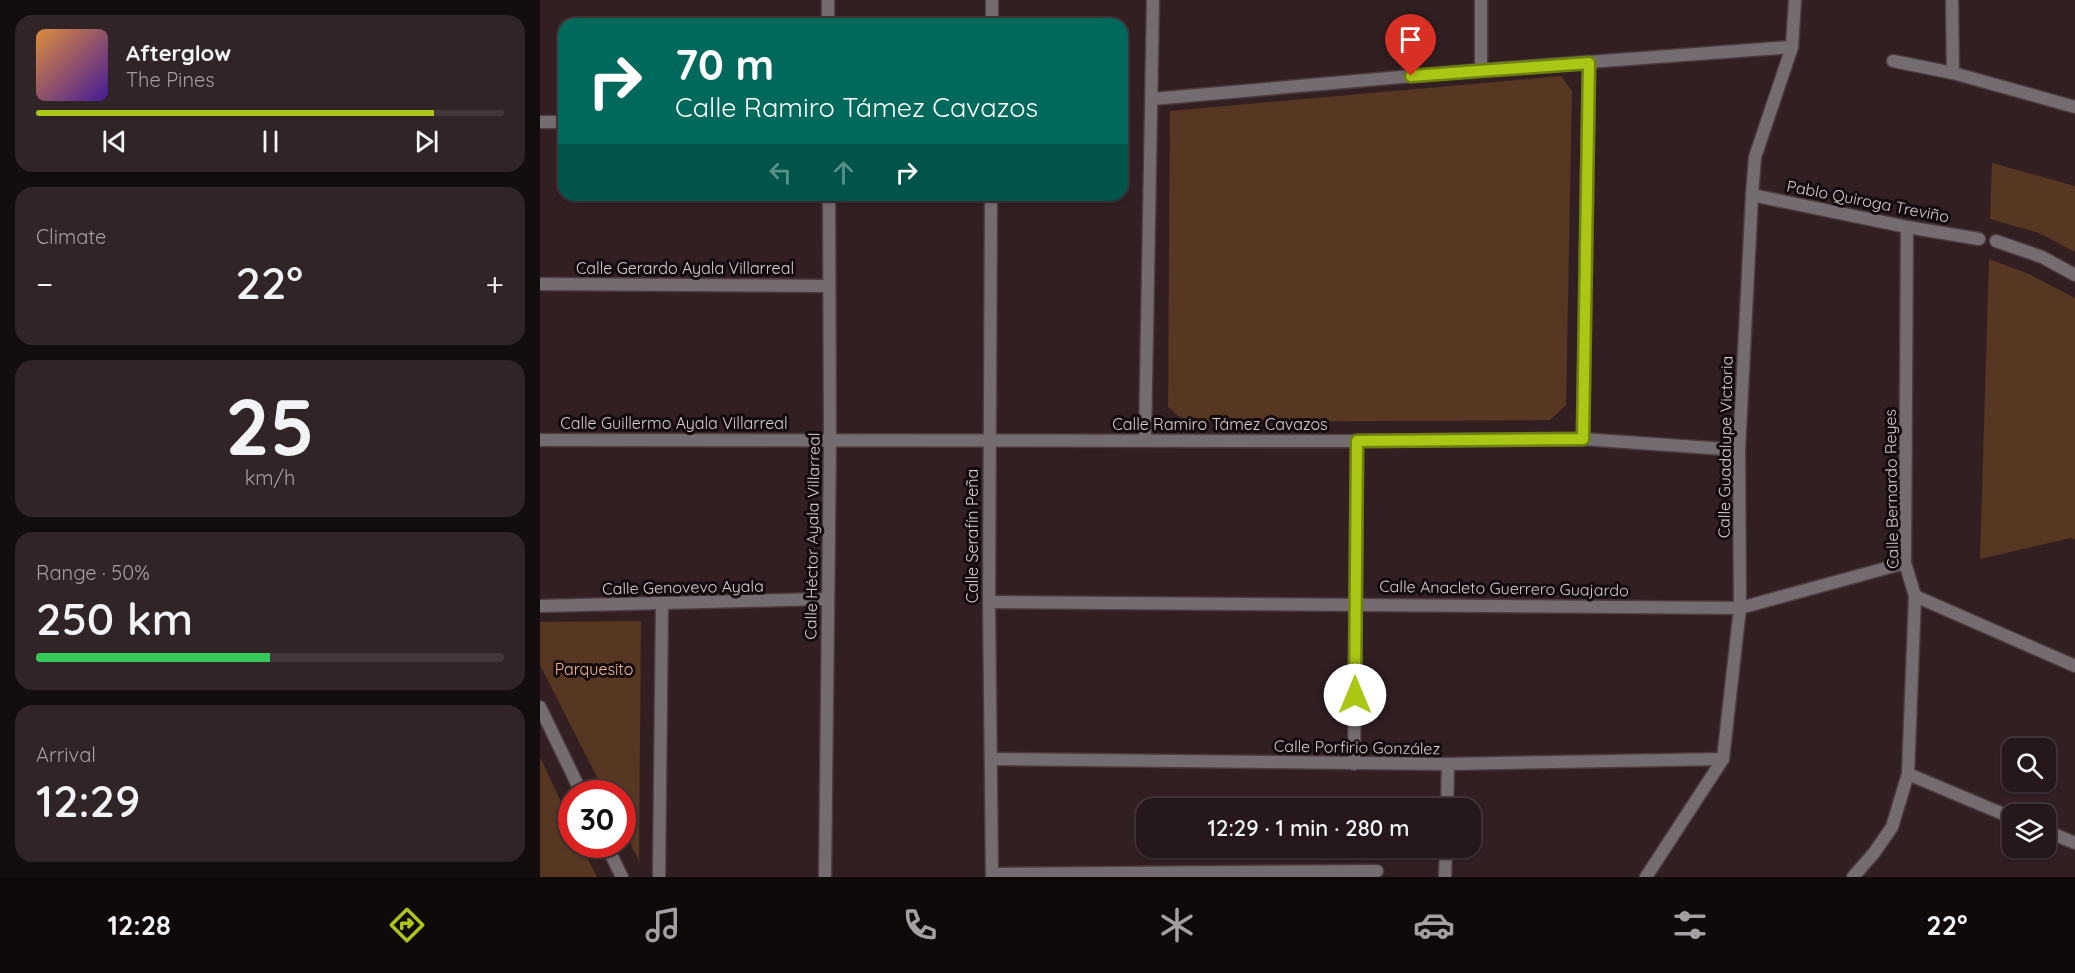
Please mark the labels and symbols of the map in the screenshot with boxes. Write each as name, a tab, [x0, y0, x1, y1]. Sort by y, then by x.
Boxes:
pin	[1385, 14, 1436, 76]
street label: Pablo Quiroga Treviño	[1785, 175, 1951, 227]
street label: Calle Gerardo Ayala Villarreal	[576, 258, 794, 278]
street label: Calle Guadalupe Victoria	[1713, 356, 1737, 538]
street label: Calle Bernardo Reyes	[1880, 409, 1902, 569]
street label: Calle Guillermo Ayala Villarreal	[560, 413, 788, 433]
street label: Calle Ramiro Támez Cavazos	[1112, 414, 1328, 434]
street label: Calle Héctor Ayala Villarreal	[800, 432, 824, 640]
street label: Calle Serafín Peña	[962, 469, 982, 603]
street label: Calle Genovevo Ayala	[602, 576, 764, 598]
street label: Calle Anacleto Guerrero Guajardo	[1379, 576, 1629, 600]
park label: Parquesito	[555, 659, 633, 679]
position arrow	[1323, 663, 1387, 727]
street label: Calle Porfirio González	[1274, 736, 1440, 758]
speed limit sign: 30	[558, 780, 636, 858]

